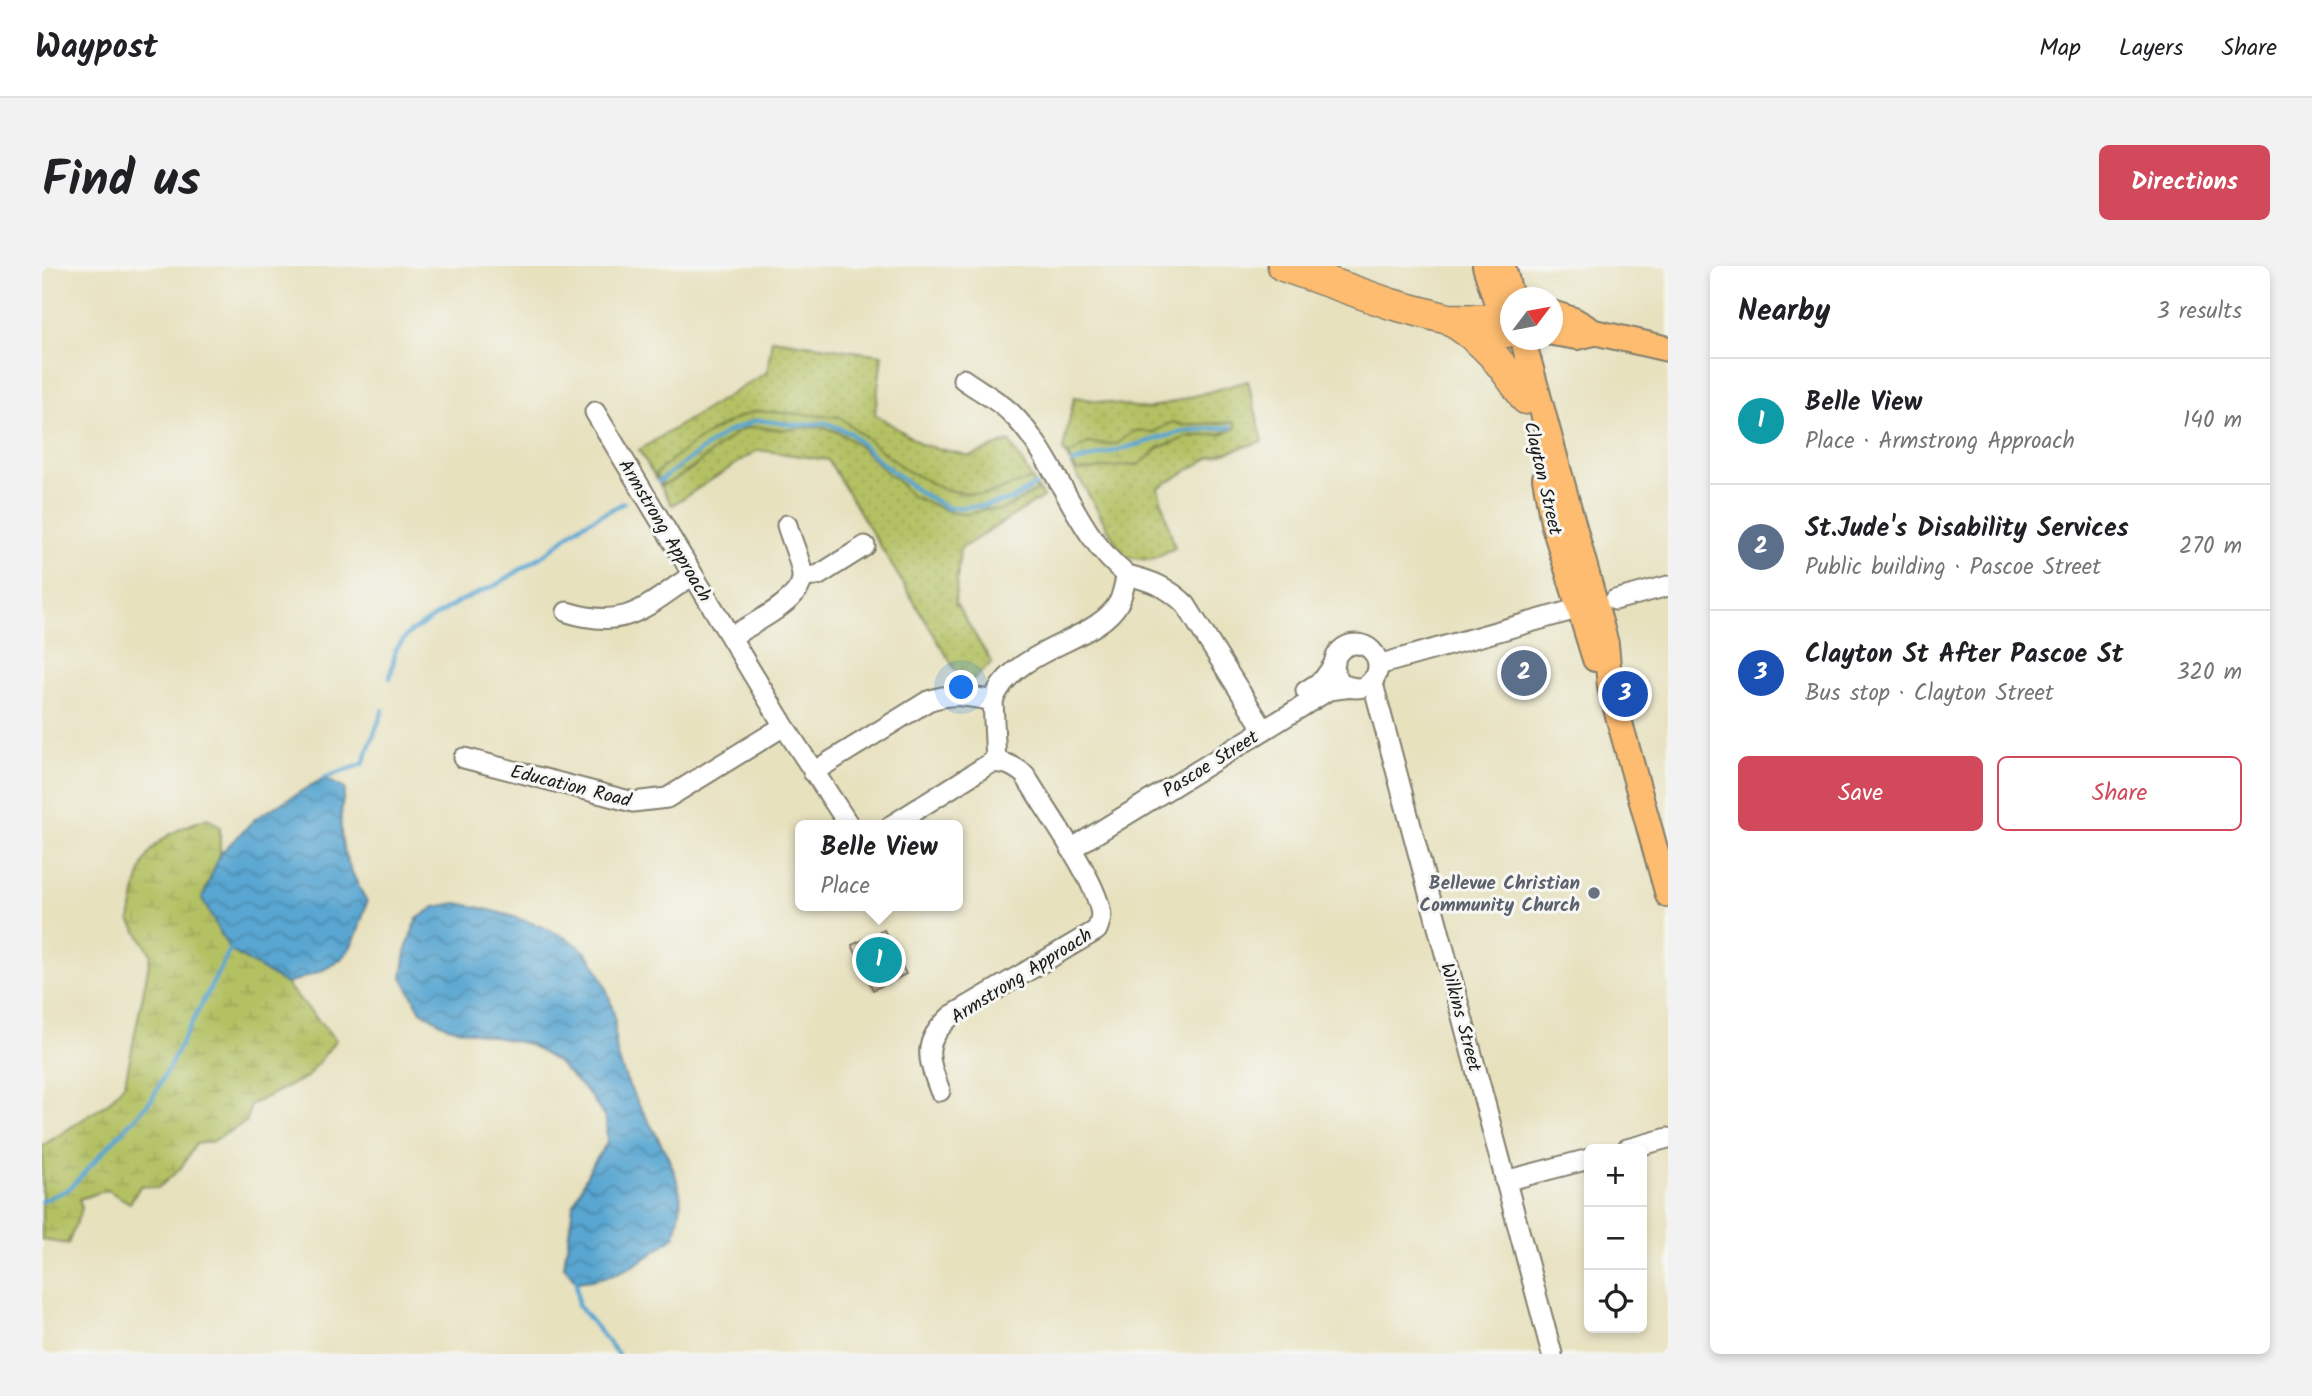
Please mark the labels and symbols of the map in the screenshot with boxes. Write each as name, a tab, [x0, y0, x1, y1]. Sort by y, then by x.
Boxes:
north arrow	[1500, 287, 1563, 350]
street label: Clayton Street	[1514, 419, 1570, 539]
street label: Armstrong Approach	[610, 454, 719, 608]
pin: 2	[1501, 647, 1547, 699]
pin: 3	[1602, 668, 1648, 720]
your location	[944, 670, 978, 704]
street label: Pascoe Street	[1157, 723, 1266, 806]
street label: Education Road	[507, 757, 635, 817]
place label: Bellevue Christian Community Church	[1420, 869, 1580, 921]
marker: Bellevue Christian Community Church	[1586, 885, 1602, 901]
street label: Armstrong Approach	[945, 921, 1099, 1032]
pin: 1	[856, 934, 902, 986]
street label: Wilkins Street	[1431, 960, 1489, 1076]

